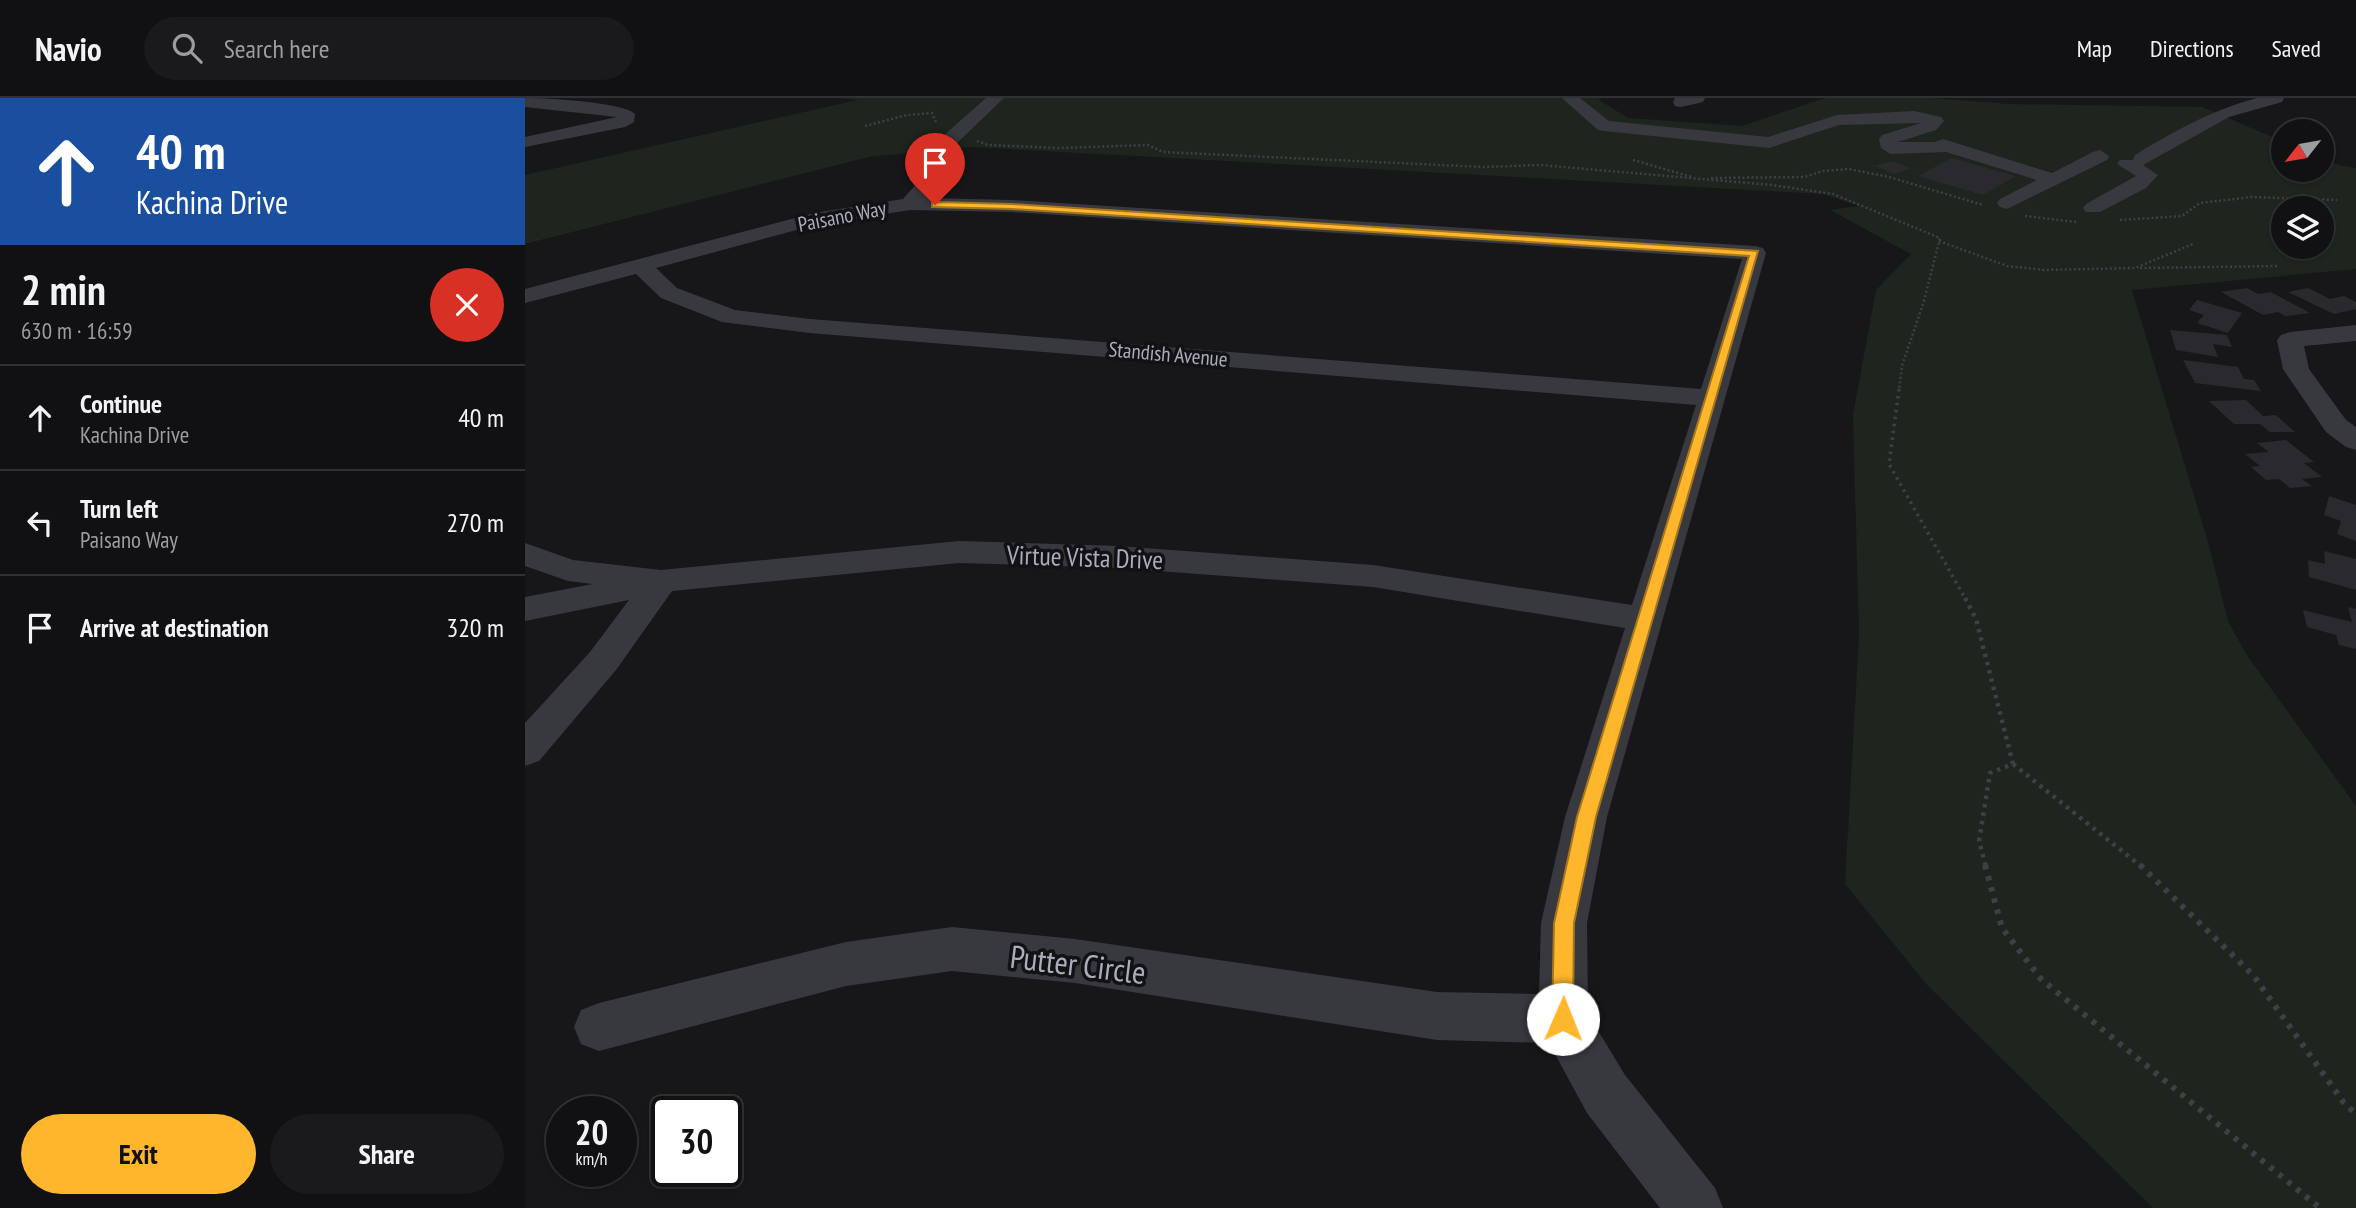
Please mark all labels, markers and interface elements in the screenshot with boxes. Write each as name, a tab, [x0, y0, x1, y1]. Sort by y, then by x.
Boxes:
search box	[144, 17, 634, 80]
text: Navio	[35, 27, 102, 70]
icon: search	[168, 29, 206, 67]
text: Search here	[224, 32, 329, 65]
text: Map	[2077, 33, 2112, 64]
text: Directions	[2150, 33, 2234, 64]
text: Saved	[2272, 33, 2321, 64]
text: 40 m	[136, 119, 225, 183]
north arrow	[2271, 119, 2335, 182]
map controls	[2271, 119, 2334, 259]
icon: ahead	[21, 126, 112, 217]
pin	[905, 133, 965, 205]
icon: arrive	[916, 144, 954, 182]
text: Kachina Drive	[136, 181, 288, 223]
street label: Paisano Way	[796, 194, 889, 238]
button: layers	[2271, 196, 2334, 259]
text: 2 min	[21, 262, 106, 317]
button: close	[430, 268, 504, 342]
text: 630 m · 16:59	[21, 316, 133, 345]
street label: Standish Avenue	[1107, 335, 1229, 373]
text: Continue	[80, 387, 162, 420]
icon: ahead	[21, 399, 59, 437]
text: 40 m	[458, 401, 504, 434]
text: Kachina Drive	[80, 420, 189, 449]
text: Turn left	[80, 492, 158, 525]
icon: left	[21, 504, 59, 542]
text: 270 m	[446, 506, 504, 539]
text: Paisano Way	[80, 525, 178, 554]
street label: Virtue Vista Drive	[1005, 538, 1164, 576]
icon: arrive	[21, 609, 59, 647]
text: Arrive at destination	[80, 611, 269, 644]
text: 320 m	[446, 611, 504, 644]
street label: Putter Circle	[1008, 935, 1148, 993]
position arrow	[1526, 982, 1600, 1056]
speed limit sign: 30	[651, 1096, 742, 1187]
text: 20	[575, 1109, 608, 1155]
button: Exit	[21, 1114, 256, 1194]
button: Share	[270, 1114, 504, 1194]
text: km/h	[576, 1147, 607, 1170]

